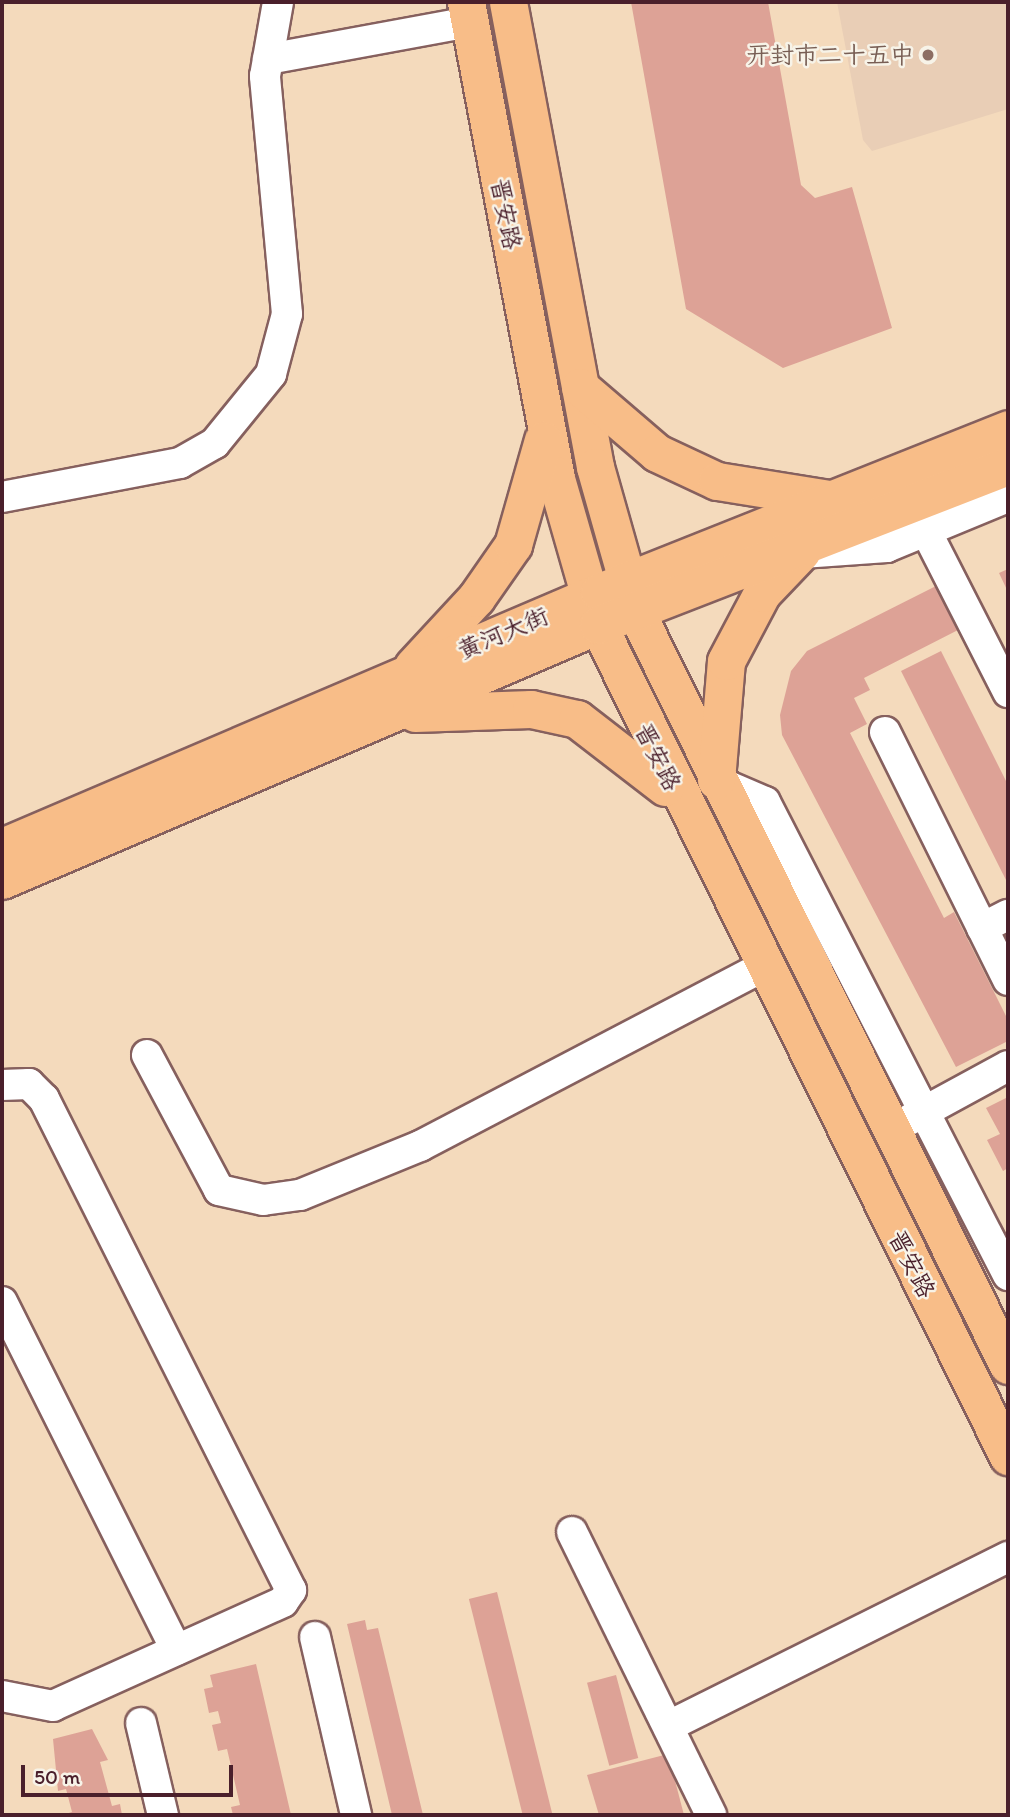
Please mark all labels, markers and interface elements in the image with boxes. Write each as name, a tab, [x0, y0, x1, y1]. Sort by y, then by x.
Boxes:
place label: 开封市二十五中	[746, 41, 914, 69]
marker: 开封市二十五中	[920, 47, 936, 63]
street label: 晋安路	[485, 176, 527, 252]
street label: 黄河大街	[453, 601, 553, 665]
street label: 晋安路	[629, 718, 687, 796]
street label: 晋安路	[883, 1225, 941, 1303]
scale bar	[24, 1750, 236, 1794]
text: 50 m	[34, 1764, 80, 1789]

